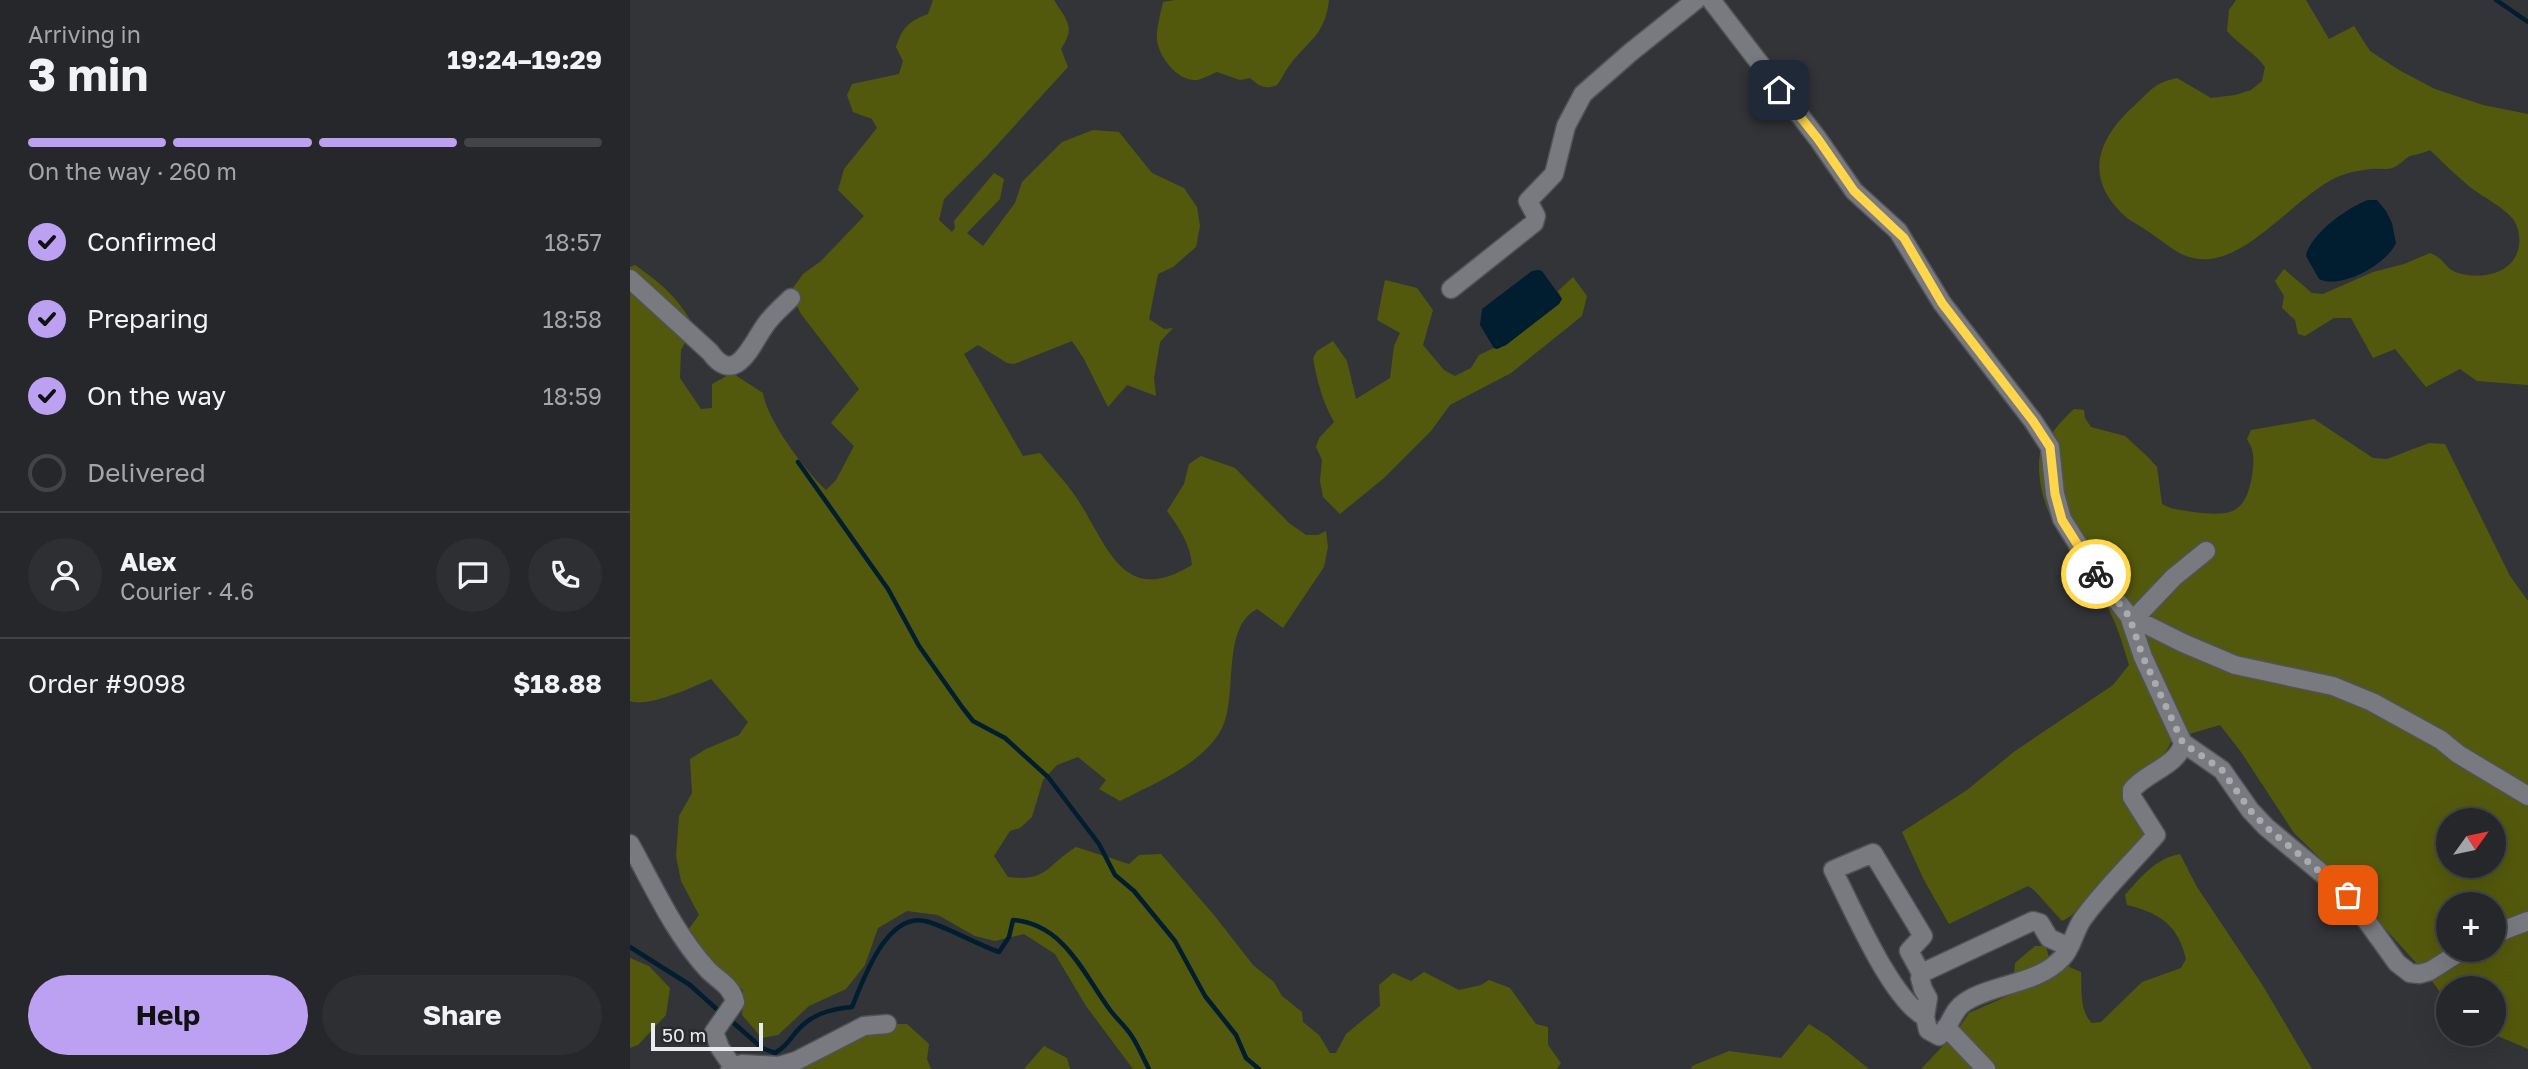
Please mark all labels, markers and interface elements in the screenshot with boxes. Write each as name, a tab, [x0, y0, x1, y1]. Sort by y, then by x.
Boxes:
text: Arriving in	[28, 20, 141, 48]
text: 19:24–19:29	[447, 44, 602, 75]
text: 3 min	[28, 46, 148, 101]
pin	[1749, 60, 1809, 120]
icon: home	[1760, 71, 1798, 109]
text: On the way · 260 m	[28, 157, 237, 185]
icon: check	[28, 223, 66, 261]
text: Confirmed	[87, 226, 217, 257]
text: 18:57	[544, 228, 602, 256]
icon: check	[28, 300, 66, 338]
text: Preparing	[87, 303, 209, 334]
text: 18:58	[543, 305, 602, 333]
icon: check	[28, 377, 66, 415]
text: On the way	[87, 380, 226, 411]
text: 18:59	[543, 382, 602, 410]
text: Delivered	[87, 457, 206, 488]
button: person	[28, 538, 102, 612]
button: chat	[436, 538, 510, 612]
button: phone	[528, 538, 602, 612]
courier	[2061, 539, 2131, 609]
text: Alex	[120, 546, 177, 577]
icon: bike	[2077, 555, 2115, 593]
text: Courier · 4.6	[120, 577, 254, 605]
text: Order #9098	[28, 668, 186, 699]
text: $18.88	[513, 668, 602, 699]
north arrow	[2436, 808, 2506, 878]
map controls	[2436, 808, 2506, 1046]
pin	[2318, 865, 2378, 925]
icon: bag	[2329, 876, 2367, 914]
button: +	[2436, 892, 2506, 962]
button: Help	[28, 975, 308, 1055]
button: Share	[322, 975, 602, 1055]
button: −	[2436, 976, 2506, 1046]
scale bar	[651, 1020, 763, 1052]
text: 50 m	[662, 1023, 706, 1046]

